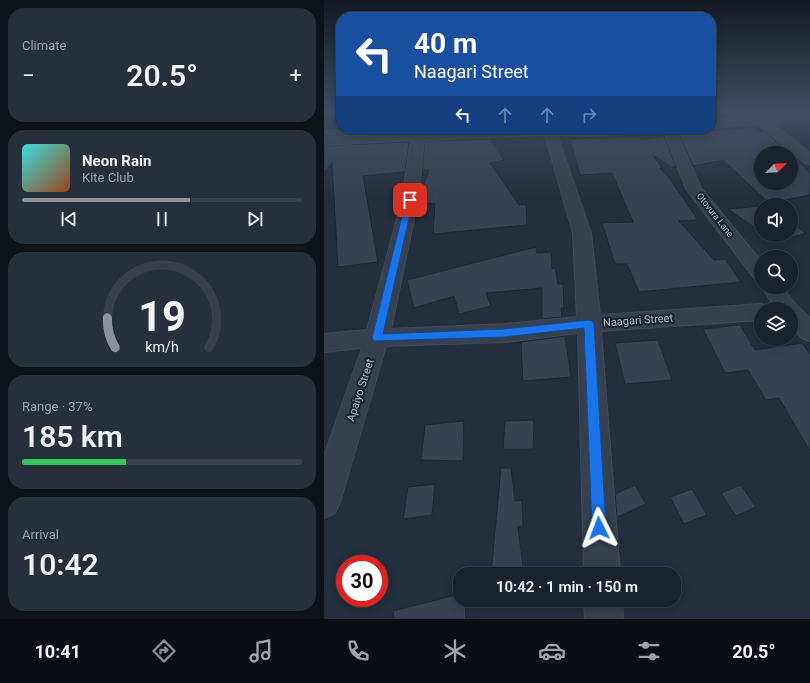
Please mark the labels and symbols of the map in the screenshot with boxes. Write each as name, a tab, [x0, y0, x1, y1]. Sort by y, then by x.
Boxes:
north arrow	[754, 146, 798, 190]
pin	[393, 183, 427, 217]
street label: Otovura Lane	[695, 191, 735, 239]
street label: Naagari Street	[603, 312, 674, 329]
street label: Apaiyo Street	[344, 357, 377, 423]
position arrow	[578, 507, 620, 549]
speed limit sign: 30	[336, 555, 388, 607]

